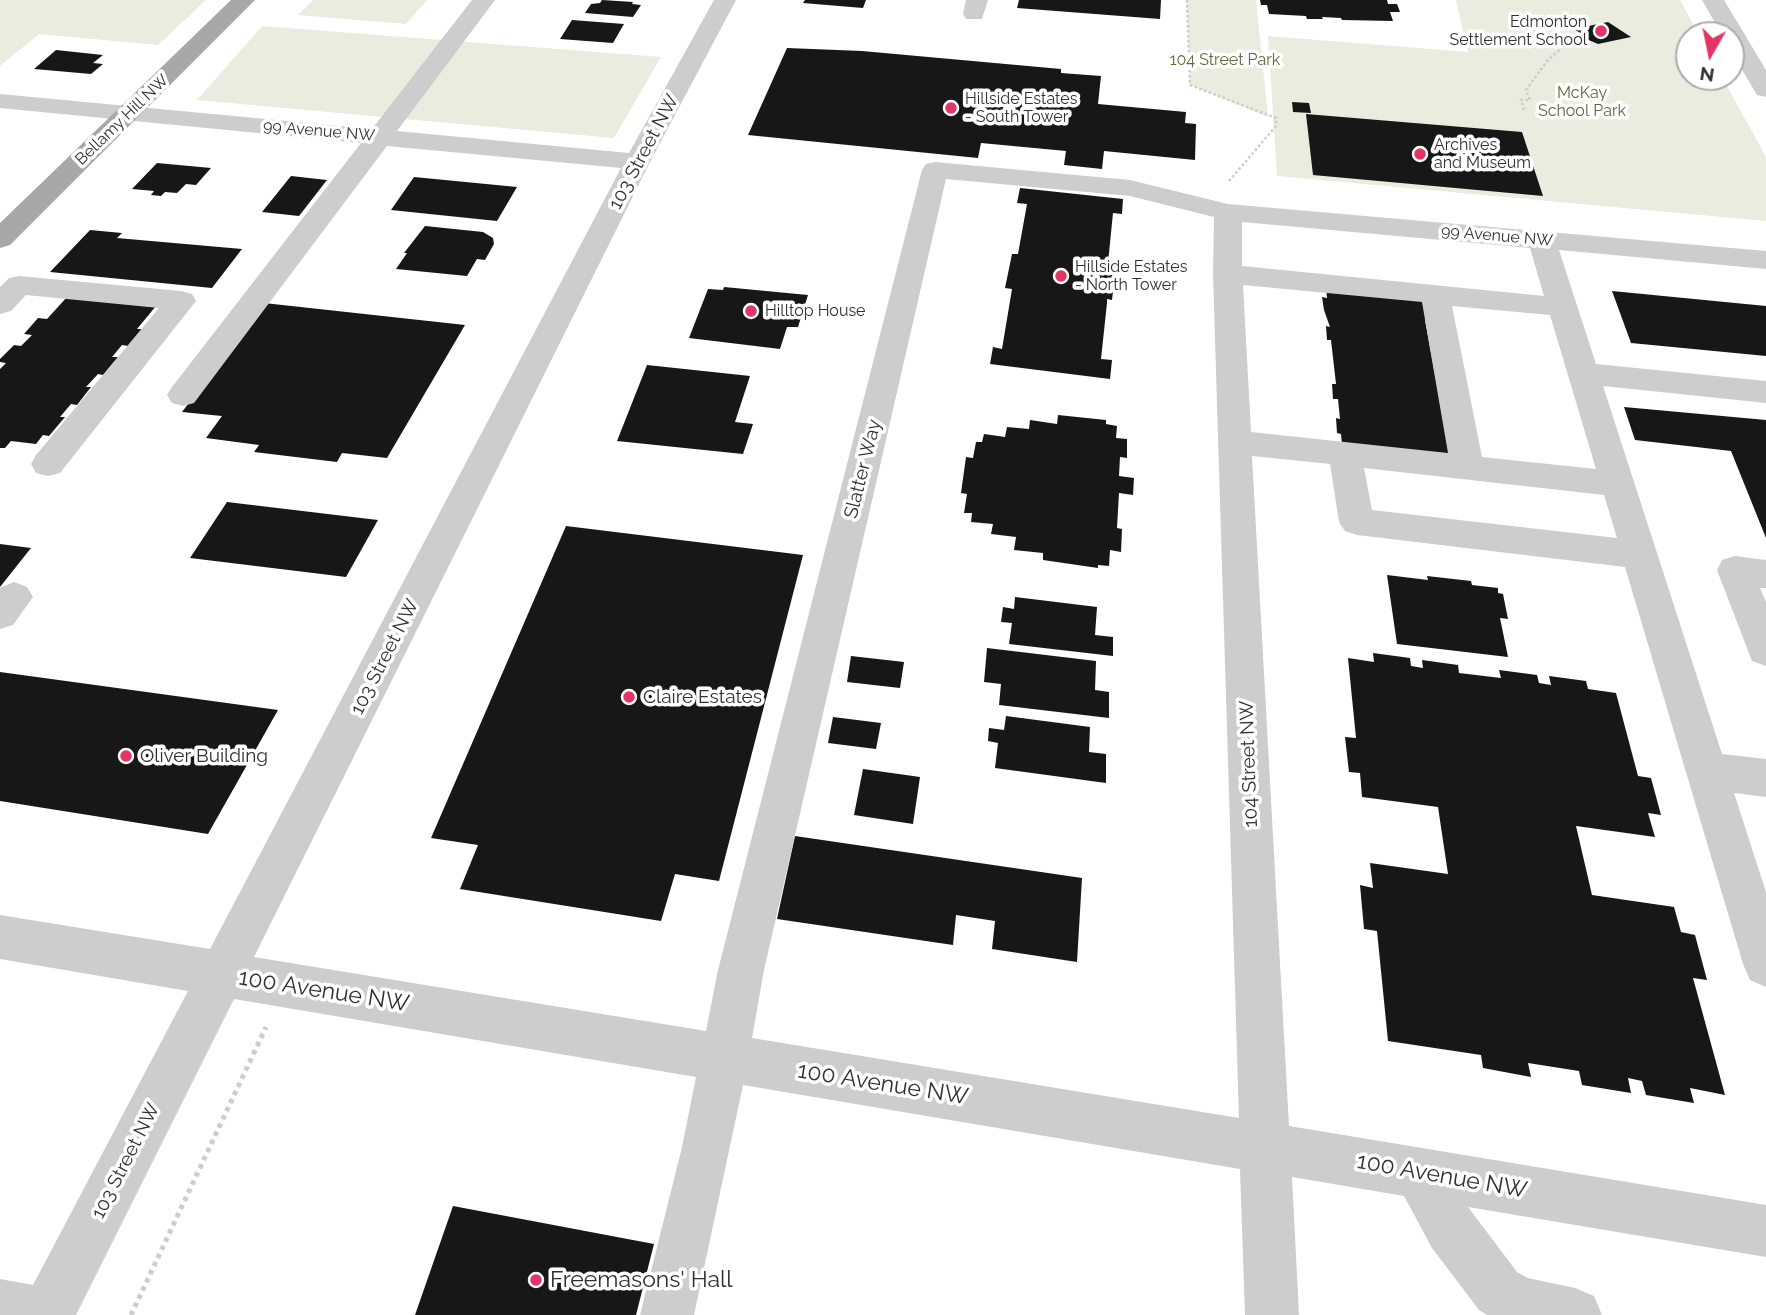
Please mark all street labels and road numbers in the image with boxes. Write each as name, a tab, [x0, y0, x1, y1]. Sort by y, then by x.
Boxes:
street label: Bellamy Hill NW	[71, 71, 173, 169]
street label: 103 Street NW	[604, 91, 684, 213]
street label: 99 Avenue NW	[262, 117, 376, 145]
street label: 99 Avenue NW	[1440, 222, 1554, 250]
street label: Slatter Way	[840, 417, 886, 521]
street label: 103 Street NW	[346, 595, 424, 719]
street label: 104 Street NW	[1235, 700, 1263, 828]
street label: 100 Avenue NW	[237, 964, 411, 1018]
street label: 100 Avenue NW	[796, 1057, 970, 1111]
street label: 103 Street NW	[87, 1099, 165, 1223]
street label: 100 Avenue NW	[1355, 1147, 1529, 1205]

